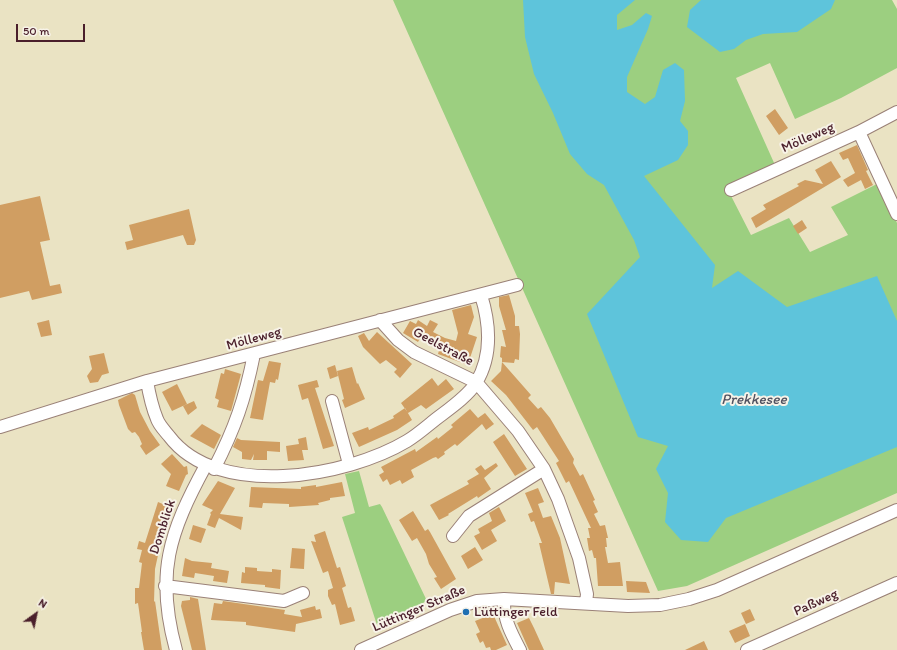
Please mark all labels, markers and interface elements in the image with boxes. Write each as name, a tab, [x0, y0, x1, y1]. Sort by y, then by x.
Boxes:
scale bar	[18, 16, 87, 42]
text: 50 m	[23, 24, 49, 38]
street label: Mölleweg	[779, 119, 837, 157]
street label: Mölleweg	[225, 324, 283, 354]
street label: Geelstraße	[410, 324, 476, 370]
water label: Prekkesee	[721, 391, 787, 409]
street label: Domblick	[146, 497, 180, 557]
street label: Lüttinger Straße	[370, 582, 468, 636]
street label: Paßweg	[791, 586, 841, 620]
north arrow	[16, 594, 56, 634]
text: N	[36, 596, 49, 611]
place label: Lüttinger Feld	[474, 604, 557, 620]
marker: Lüttinger Feld	[461, 607, 471, 617]

